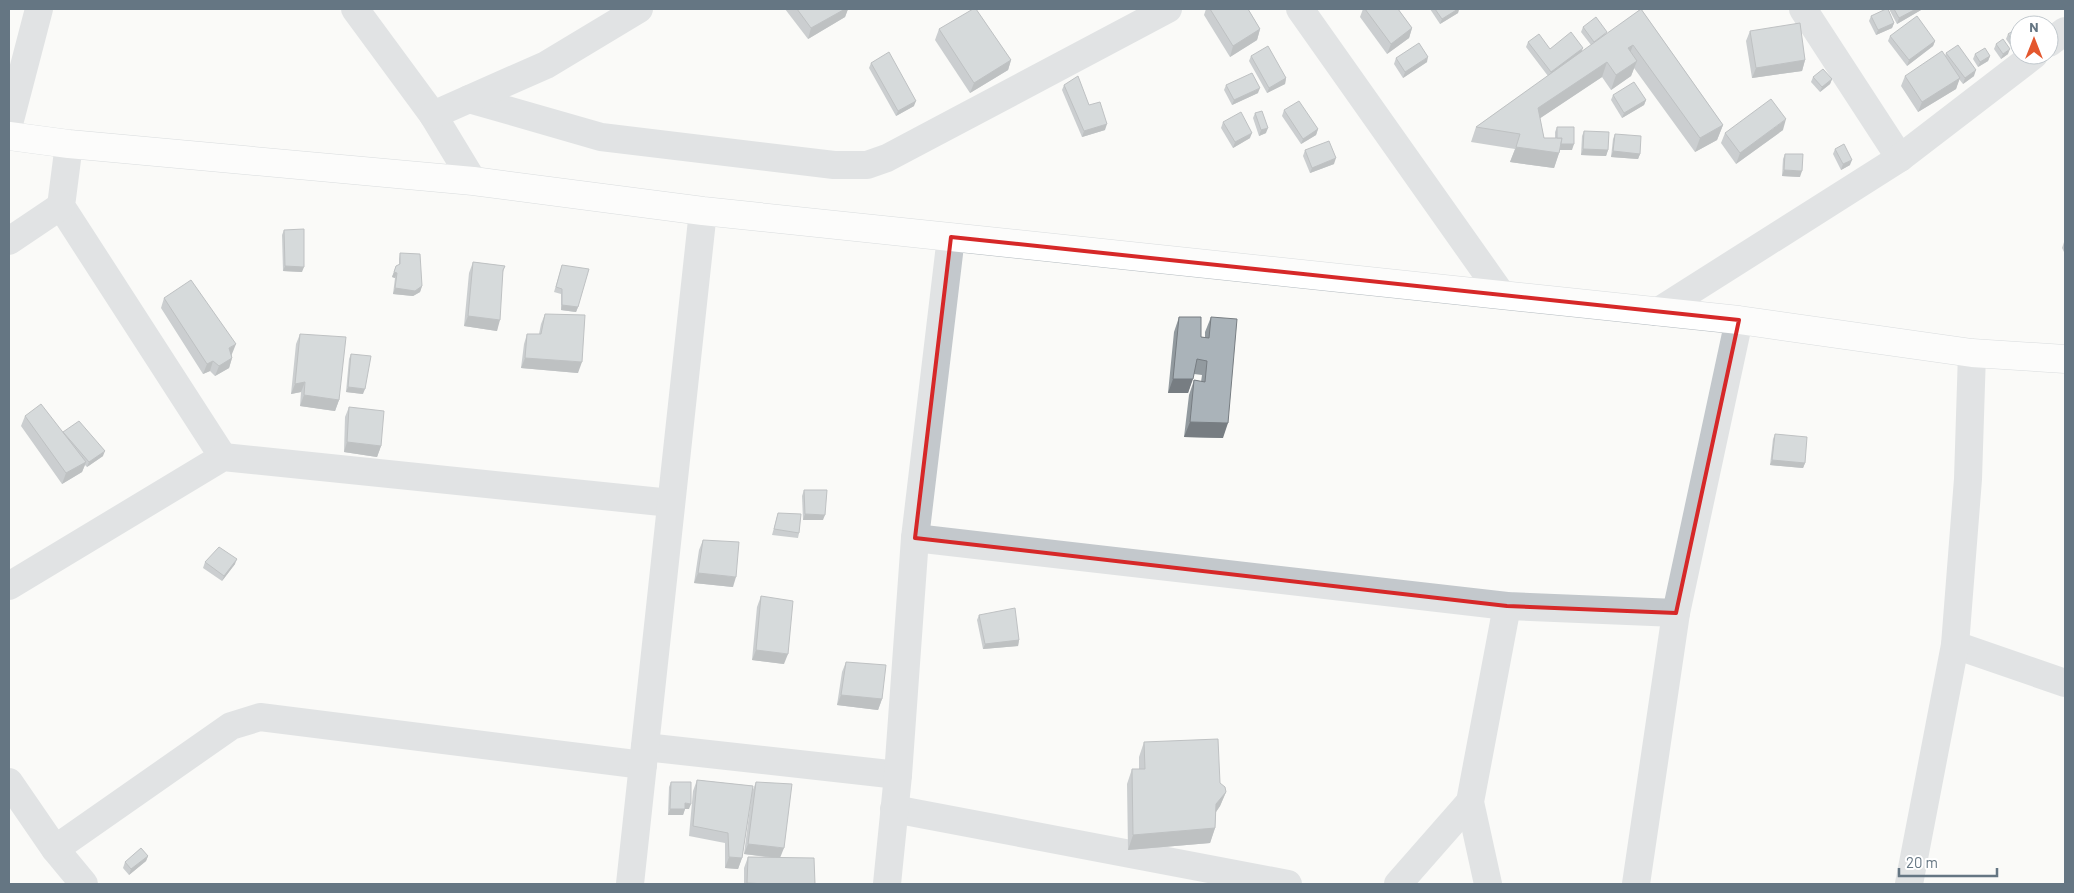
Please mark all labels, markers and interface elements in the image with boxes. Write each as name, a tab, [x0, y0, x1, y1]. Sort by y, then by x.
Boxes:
north arrow	[2009, 15, 2059, 65]
text: N	[2029, 18, 2039, 35]
scale bar	[1899, 846, 1996, 878]
text: 20 m	[1906, 853, 1938, 871]

